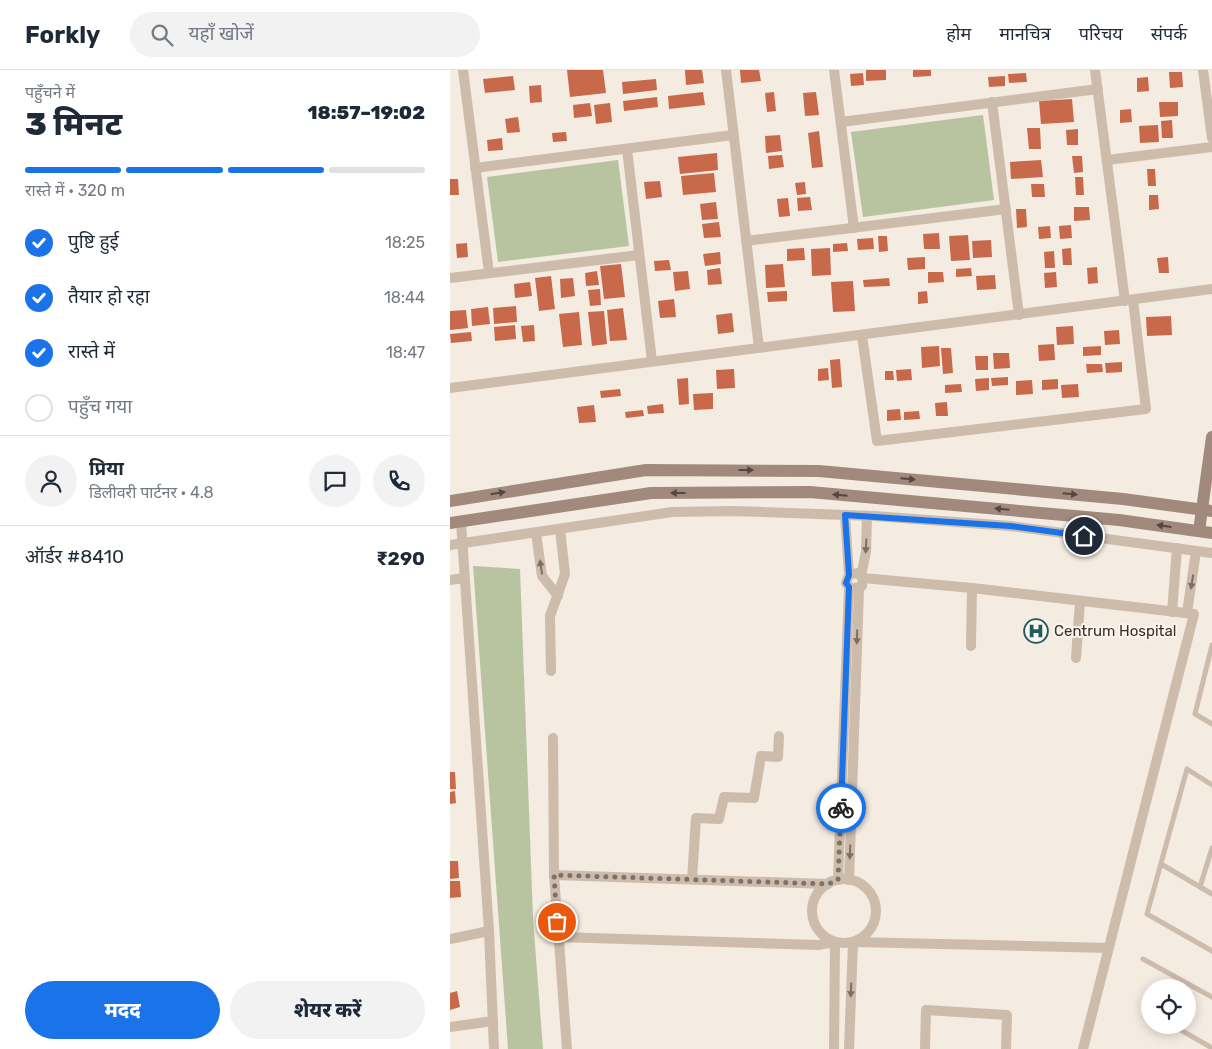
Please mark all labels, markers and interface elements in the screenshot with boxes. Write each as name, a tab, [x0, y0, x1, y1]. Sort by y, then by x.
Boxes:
search box	[130, 12, 480, 57]
text: Forkly	[25, 21, 100, 49]
icon: search	[148, 21, 176, 49]
text: यहाँ खोजें	[188, 22, 254, 45]
text: होम	[946, 23, 971, 45]
text: मानचित्र	[999, 23, 1051, 45]
text: परिचय	[1079, 23, 1123, 45]
text: संपर्क	[1151, 23, 1187, 45]
text: पहुँचने में	[25, 83, 75, 102]
text: 18:57–19:02	[307, 101, 425, 124]
text: 3 मिनट	[25, 105, 122, 143]
text: रास्ते में · 320 m	[25, 181, 125, 200]
icon: check	[25, 229, 53, 257]
text: पुष्टि हुई	[68, 230, 119, 253]
text: 18:25	[385, 233, 425, 252]
icon: check	[25, 284, 53, 312]
text: तैयार हो रहा	[68, 285, 150, 308]
text: 18:44	[384, 288, 425, 307]
icon: check	[25, 339, 53, 367]
text: रास्ते में	[68, 340, 115, 363]
text: 18:47	[386, 343, 425, 362]
text: पहुँच गया	[68, 395, 132, 418]
button: person	[25, 455, 77, 507]
button: chat	[309, 455, 361, 507]
button: phone	[373, 455, 425, 507]
text: प्रिया	[89, 457, 124, 480]
one-way arrow	[739, 466, 755, 474]
one-way arrow	[901, 475, 917, 483]
text: डिलीवरी पार्टनर · 4.8	[89, 483, 214, 502]
one-way arrow	[491, 489, 507, 497]
one-way arrow	[670, 489, 686, 497]
one-way arrow	[1063, 490, 1079, 498]
one-way arrow	[832, 491, 848, 499]
one-way arrow	[994, 505, 1010, 513]
pin	[1063, 515, 1105, 557]
icon: home	[1070, 522, 1098, 550]
one-way arrow	[1156, 522, 1172, 530]
one-way arrow	[862, 538, 870, 554]
text: ऑर्डर #8410	[25, 545, 124, 568]
text: ₹290	[376, 547, 425, 570]
one-way arrow	[537, 559, 545, 575]
one-way arrow	[1187, 574, 1195, 590]
hospital icon: Centrum Hospital	[1023, 618, 1049, 644]
place label: Centrum Hospital	[1054, 622, 1176, 640]
one-way arrow	[853, 630, 861, 646]
courier	[816, 783, 866, 833]
icon: bike	[827, 794, 855, 822]
one-way arrow	[846, 845, 854, 861]
pin	[536, 901, 578, 943]
icon: bag	[543, 908, 571, 936]
map controls	[1141, 979, 1196, 1034]
button: locate	[1141, 979, 1196, 1034]
button: मदद	[25, 981, 220, 1039]
button: शेयर करें	[230, 981, 425, 1039]
one-way arrow	[847, 983, 855, 999]

